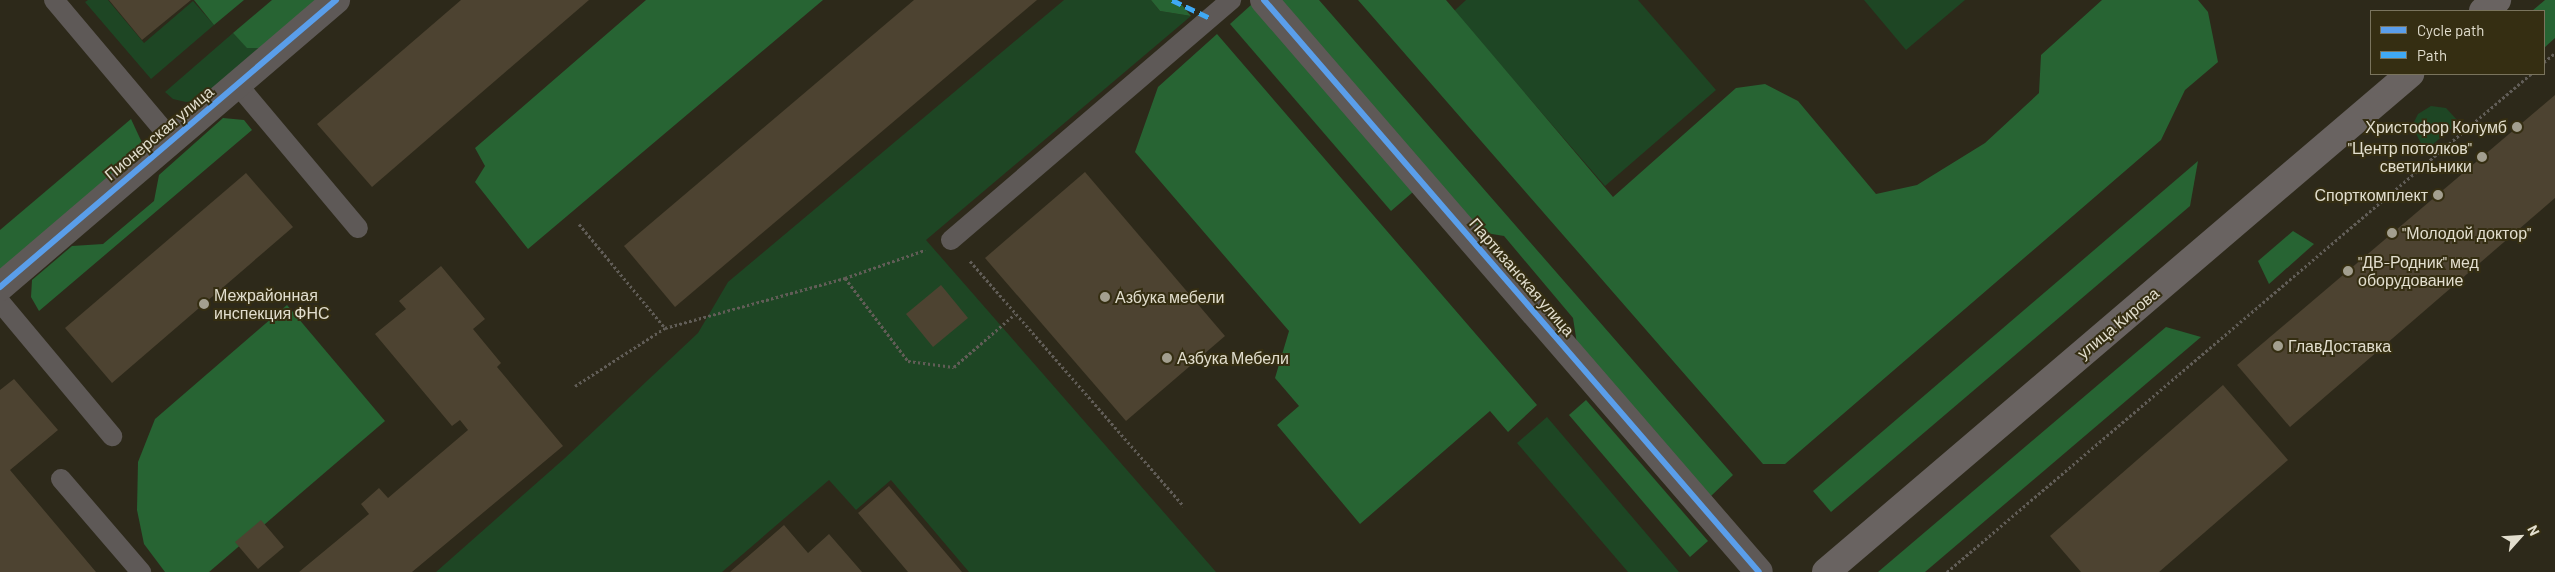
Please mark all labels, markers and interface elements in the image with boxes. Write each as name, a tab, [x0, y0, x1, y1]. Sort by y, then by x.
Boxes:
legend	[2370, 10, 2545, 75]
text: Cycle path	[2417, 21, 2484, 39]
text: Path	[2417, 46, 2447, 64]
street label: Пионерская улица	[101, 82, 217, 184]
place label: Христофор Колумб	[2365, 117, 2507, 137]
marker: Христофор Колумб	[2511, 121, 2523, 133]
place label: "Центр потолков" светильники	[2348, 138, 2472, 176]
marker: "Центр потолков" светильники	[2476, 151, 2488, 163]
place label: Спорткомплект	[2315, 185, 2428, 205]
marker: Спорткомплект	[2432, 189, 2444, 201]
street label: Партизанская улица	[1465, 214, 1579, 340]
place label: "Молодой доктор"	[2402, 223, 2531, 243]
marker: "Молодой доктор"	[2386, 227, 2398, 239]
place label: "ДВ-Родник" мед оборудование	[2358, 252, 2479, 290]
marker: "ДВ-Родник" мед оборудование	[2342, 265, 2354, 277]
street label: улица Кирова	[2073, 283, 2163, 363]
place label: Межрайонная инспекция ФНС	[214, 285, 330, 323]
place label: Азбука мебели	[1115, 287, 1224, 307]
marker: Азбука мебели	[1099, 291, 1111, 303]
marker: Межрайонная инспекция ФНС	[198, 298, 210, 310]
place label: ГлавДоставка	[2288, 336, 2391, 356]
marker: ГлавДоставка	[2272, 340, 2284, 352]
place label: Азбука Мебели	[1177, 348, 1289, 368]
marker: Азбука Мебели	[1161, 352, 1173, 364]
north arrow	[2495, 512, 2545, 562]
text: N	[2524, 522, 2544, 538]

